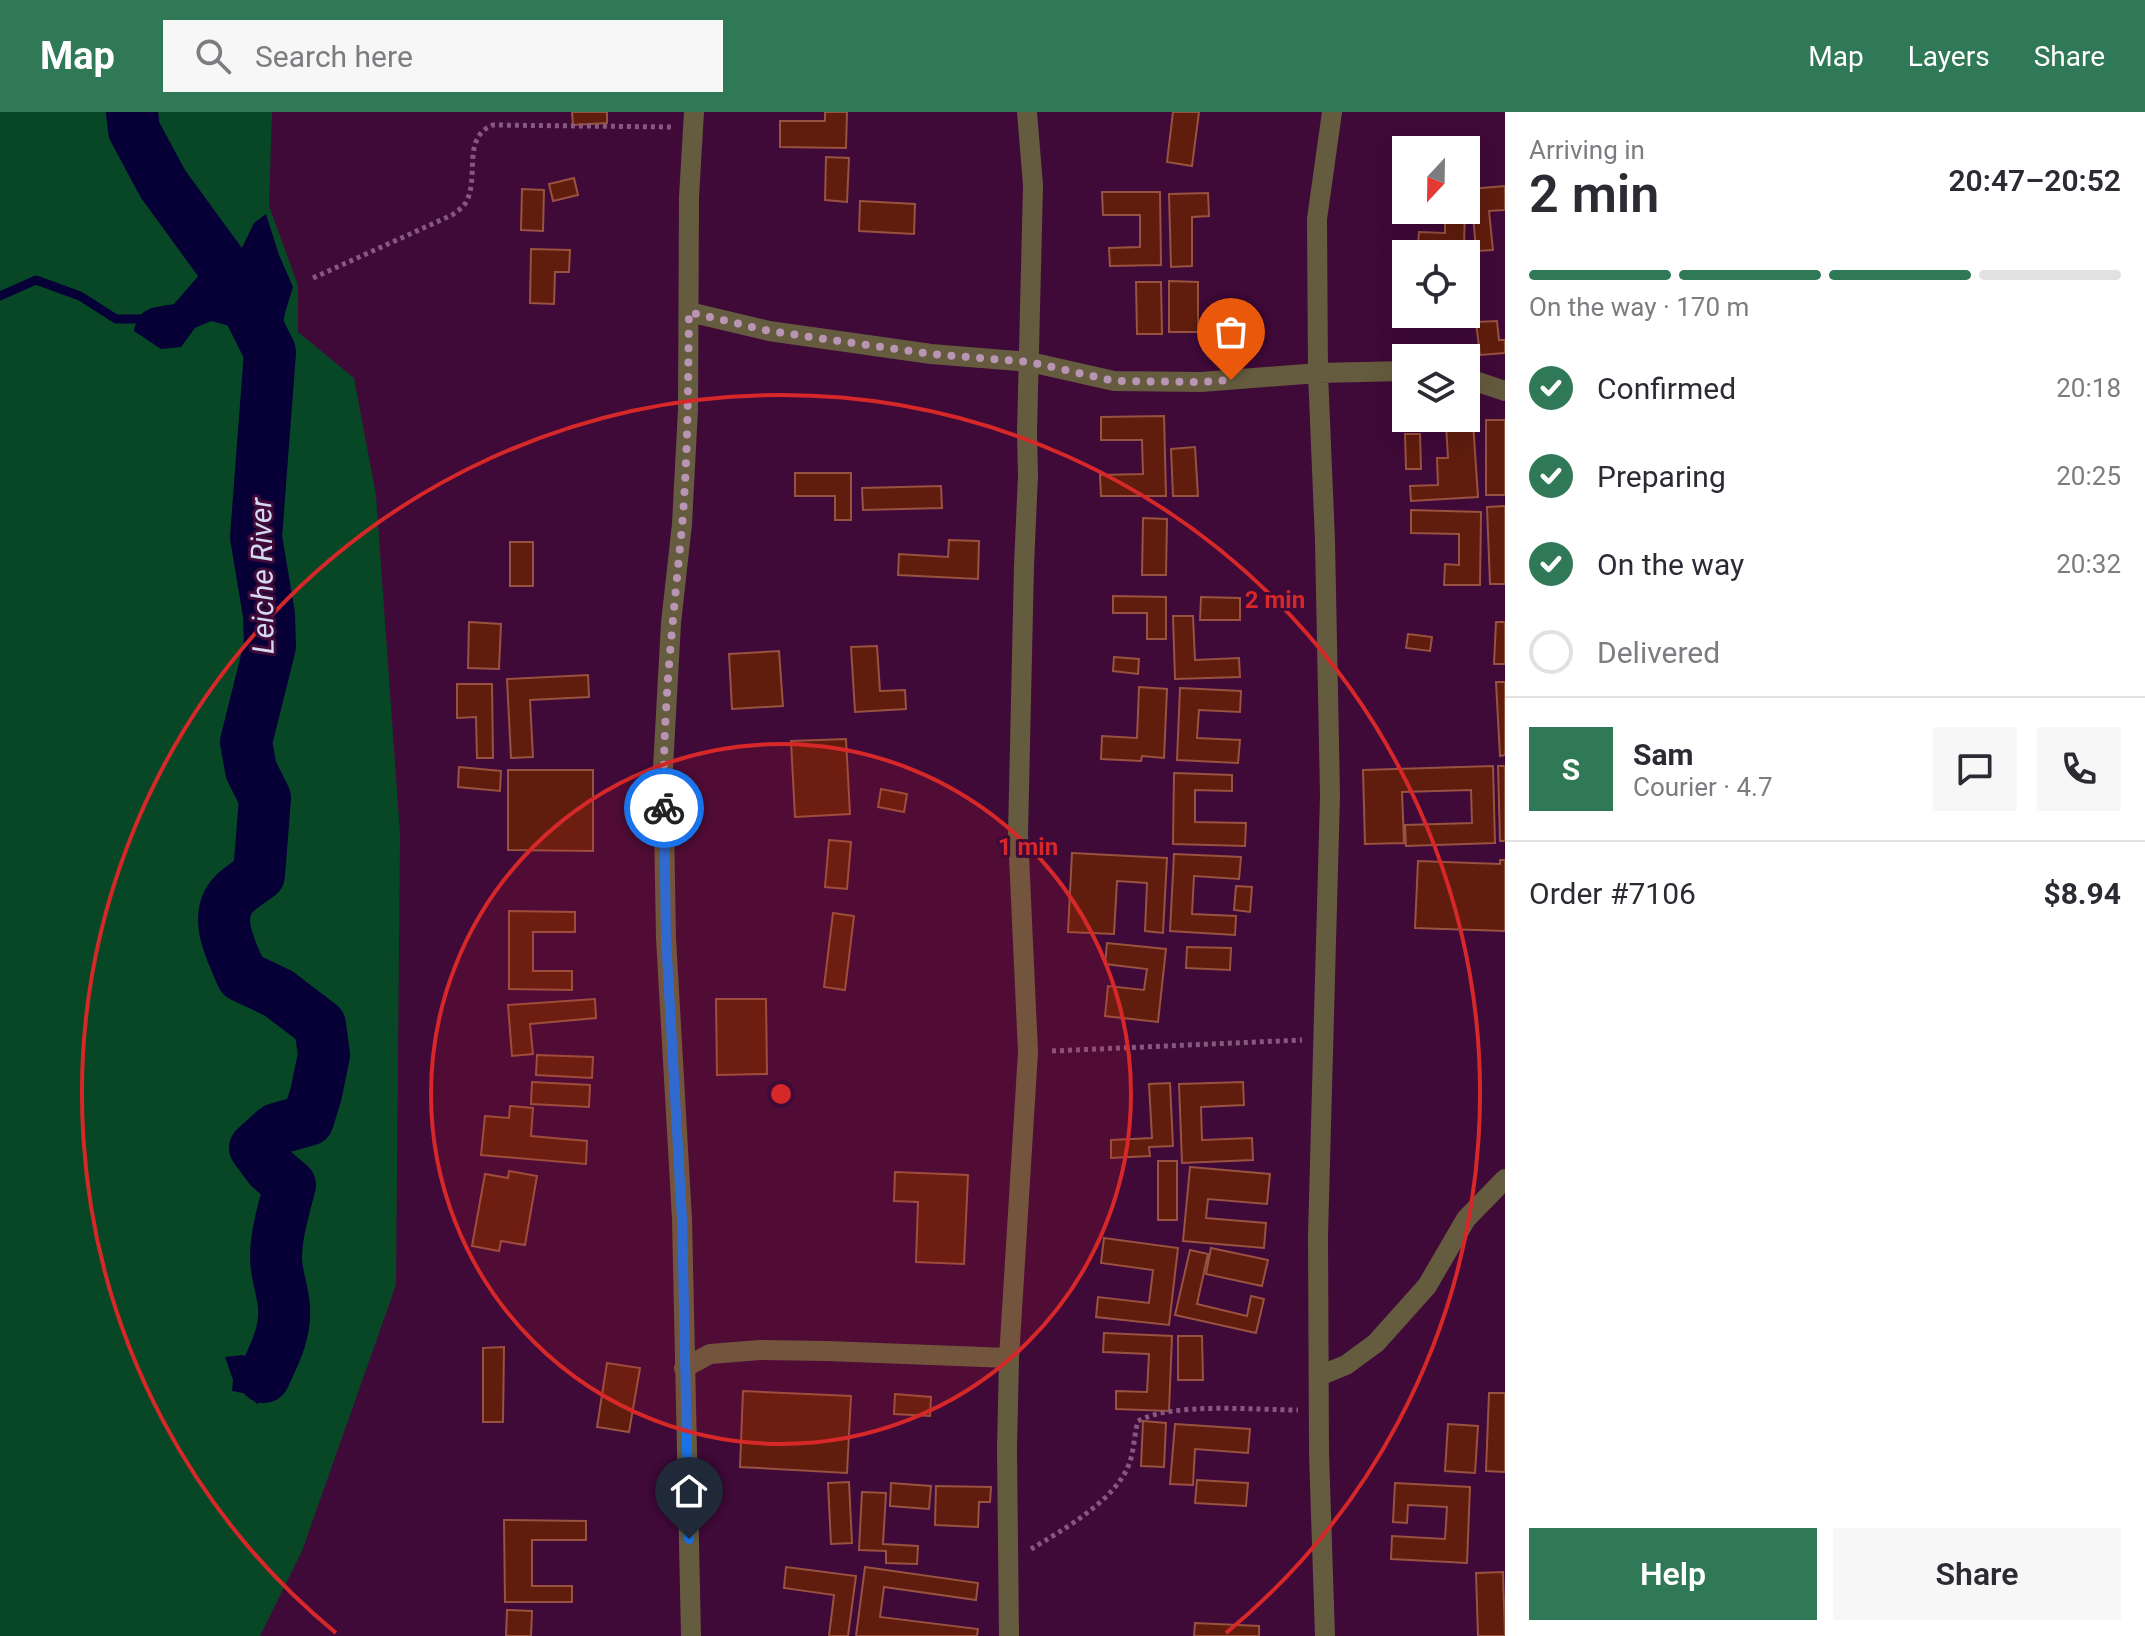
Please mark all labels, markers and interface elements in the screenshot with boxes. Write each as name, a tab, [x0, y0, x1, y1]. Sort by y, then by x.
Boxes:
search box	[163, 20, 723, 92]
text: Map	[40, 34, 115, 78]
icon: search	[191, 34, 235, 78]
text: Search here	[255, 39, 413, 74]
text: Map	[1808, 40, 1864, 73]
text: Layers	[1908, 40, 1990, 73]
text: Share	[2034, 40, 2105, 73]
text: Arriving in	[1529, 135, 1645, 165]
north arrow	[1392, 136, 1480, 224]
map controls	[1392, 136, 1480, 432]
text: 20:47–20:52	[1948, 163, 2121, 198]
text: 2 min	[1529, 164, 1659, 225]
button: locate	[1392, 240, 1480, 328]
text: On the way · 170 m	[1529, 292, 1749, 322]
pin	[1197, 298, 1265, 380]
icon: bag	[1209, 310, 1253, 354]
button: layers	[1392, 344, 1480, 432]
icon: check	[1529, 366, 1573, 410]
text: Confirmed	[1597, 371, 1736, 406]
text: 20:18	[2056, 373, 2121, 403]
icon: check	[1529, 454, 1573, 498]
text: Preparing	[1597, 459, 1726, 494]
text: 20:25	[2056, 461, 2121, 491]
water label: Leiche River	[243, 496, 281, 655]
icon: check	[1529, 542, 1573, 586]
text: On the way	[1597, 547, 1744, 582]
text: 20:32	[2056, 549, 2121, 579]
text: 2 min	[1245, 586, 1305, 614]
text: Delivered	[1597, 635, 1720, 670]
button: chat	[1933, 727, 2017, 811]
button: phone	[2037, 727, 2121, 811]
text: Sam	[1633, 737, 1694, 772]
text: S	[1562, 752, 1580, 787]
courier	[624, 768, 704, 848]
text: Courier · 4.7	[1633, 772, 1773, 802]
icon: bike	[642, 786, 686, 830]
text: 1 min	[998, 833, 1058, 861]
text: Order #7106	[1529, 876, 1696, 911]
text: $8.94	[2043, 876, 2121, 911]
centre of rings	[767, 1080, 795, 1108]
pin	[655, 1457, 723, 1539]
icon: home	[667, 1469, 711, 1513]
button: Help	[1529, 1528, 1817, 1620]
button: Share	[1833, 1528, 2121, 1620]

